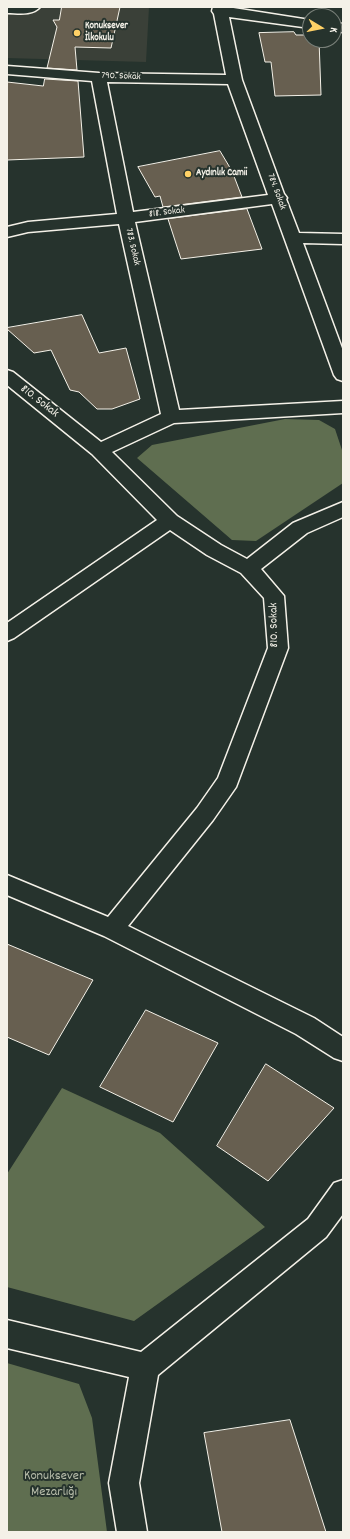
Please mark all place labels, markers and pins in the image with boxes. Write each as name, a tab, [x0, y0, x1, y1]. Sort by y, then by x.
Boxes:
place label: Konuksever İlkokulu	[85, 21, 128, 44]
marker: Konuksever İlkokulu	[72, 28, 82, 38]
place label: Aydınlık Camii	[196, 168, 247, 180]
marker: Aydınlık Camii	[183, 169, 193, 179]

